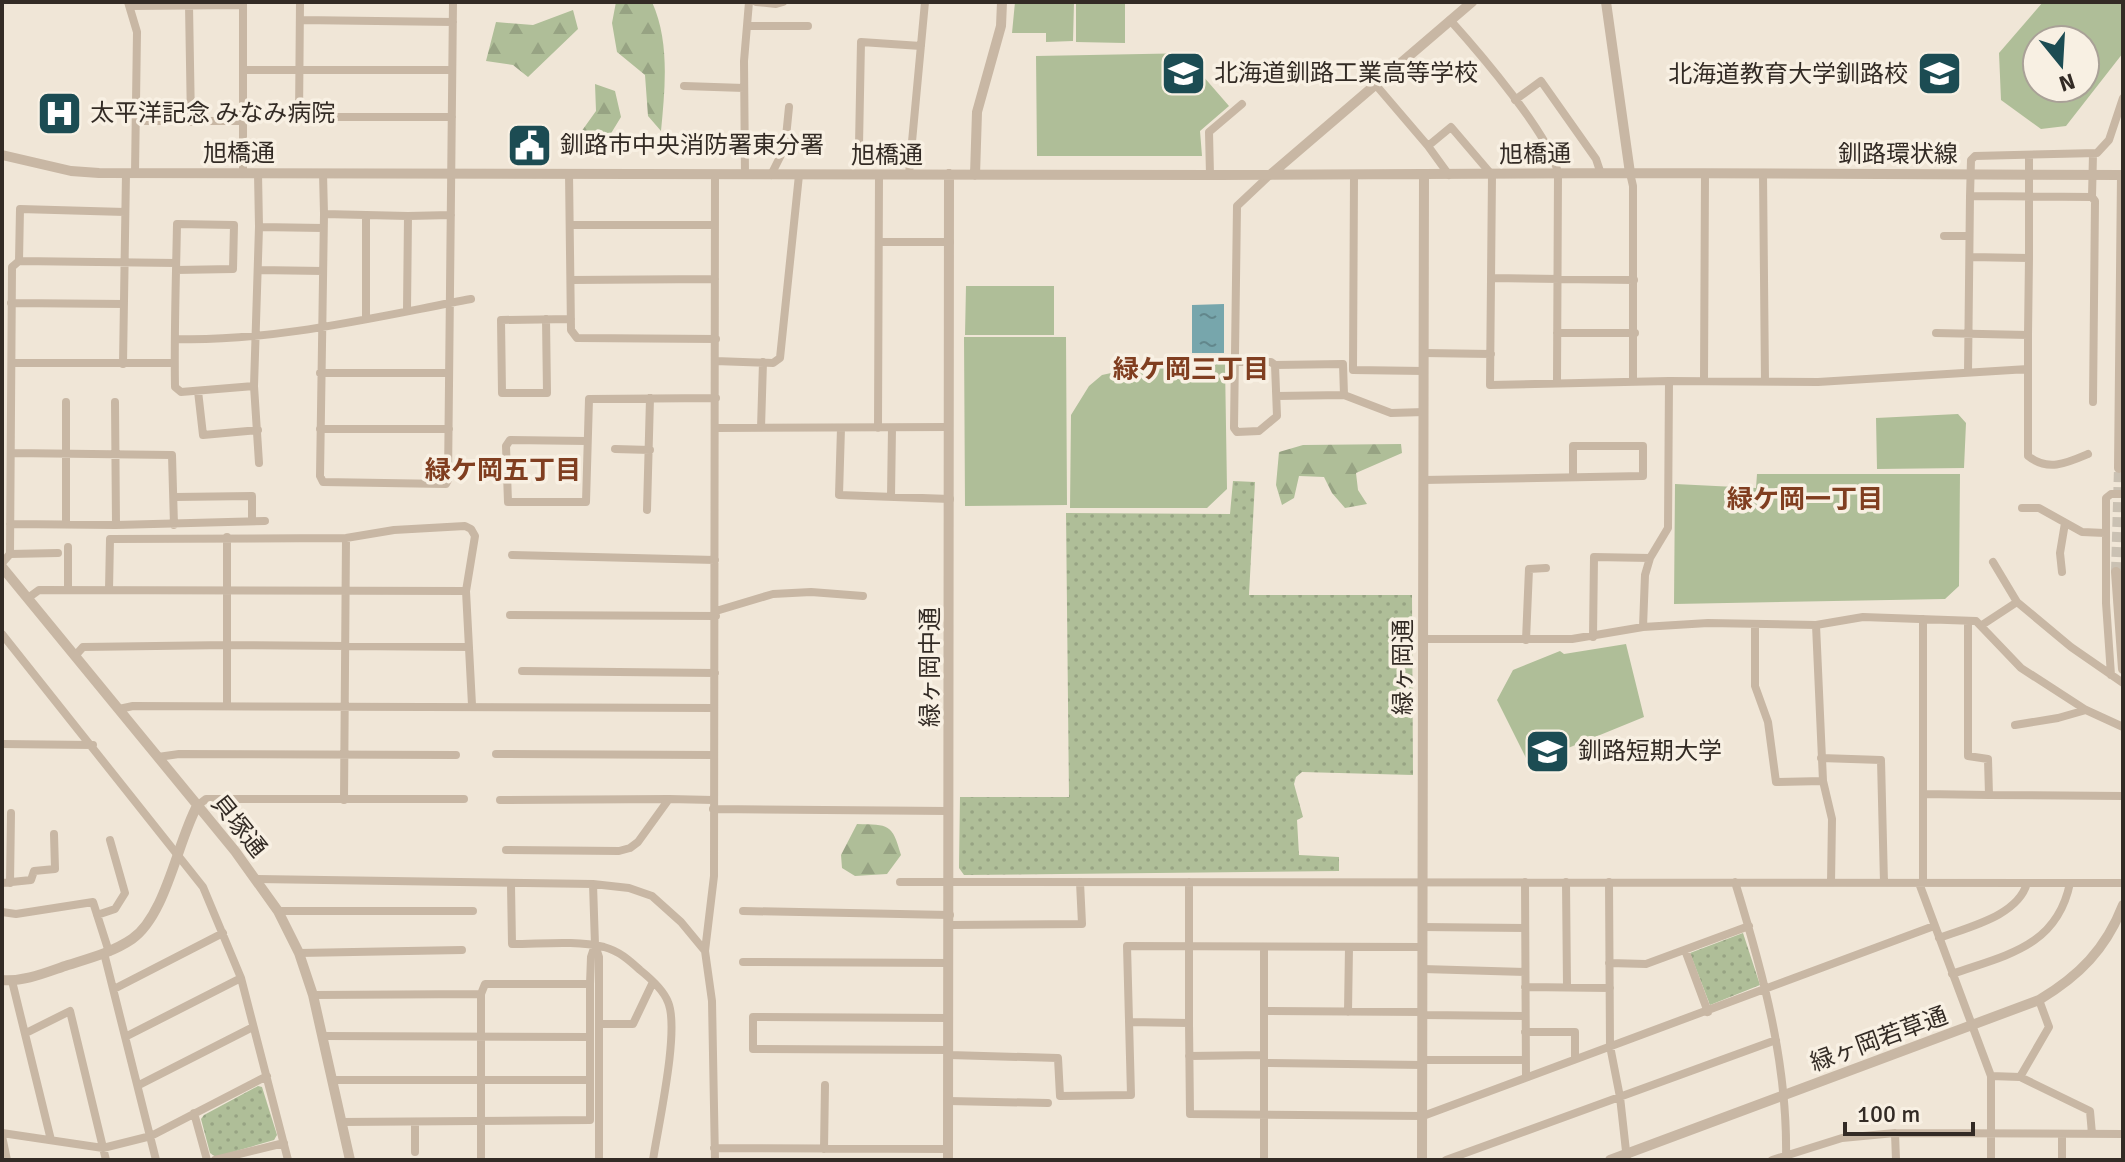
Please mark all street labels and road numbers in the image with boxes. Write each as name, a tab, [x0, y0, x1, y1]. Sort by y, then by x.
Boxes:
street label: 旭橋通	[203, 138, 275, 168]
street label: 旭橋通	[1499, 138, 1571, 170]
street label: 釧路環状線	[1838, 139, 1958, 169]
street label: 旭橋通	[851, 140, 923, 170]
street label: 緑ヶ岡中通	[915, 607, 945, 727]
street label: 緑ヶ岡通	[1388, 619, 1418, 715]
street label: 貝塚通	[205, 789, 273, 863]
street label: 緑ヶ岡若草通	[1806, 1000, 1952, 1078]

